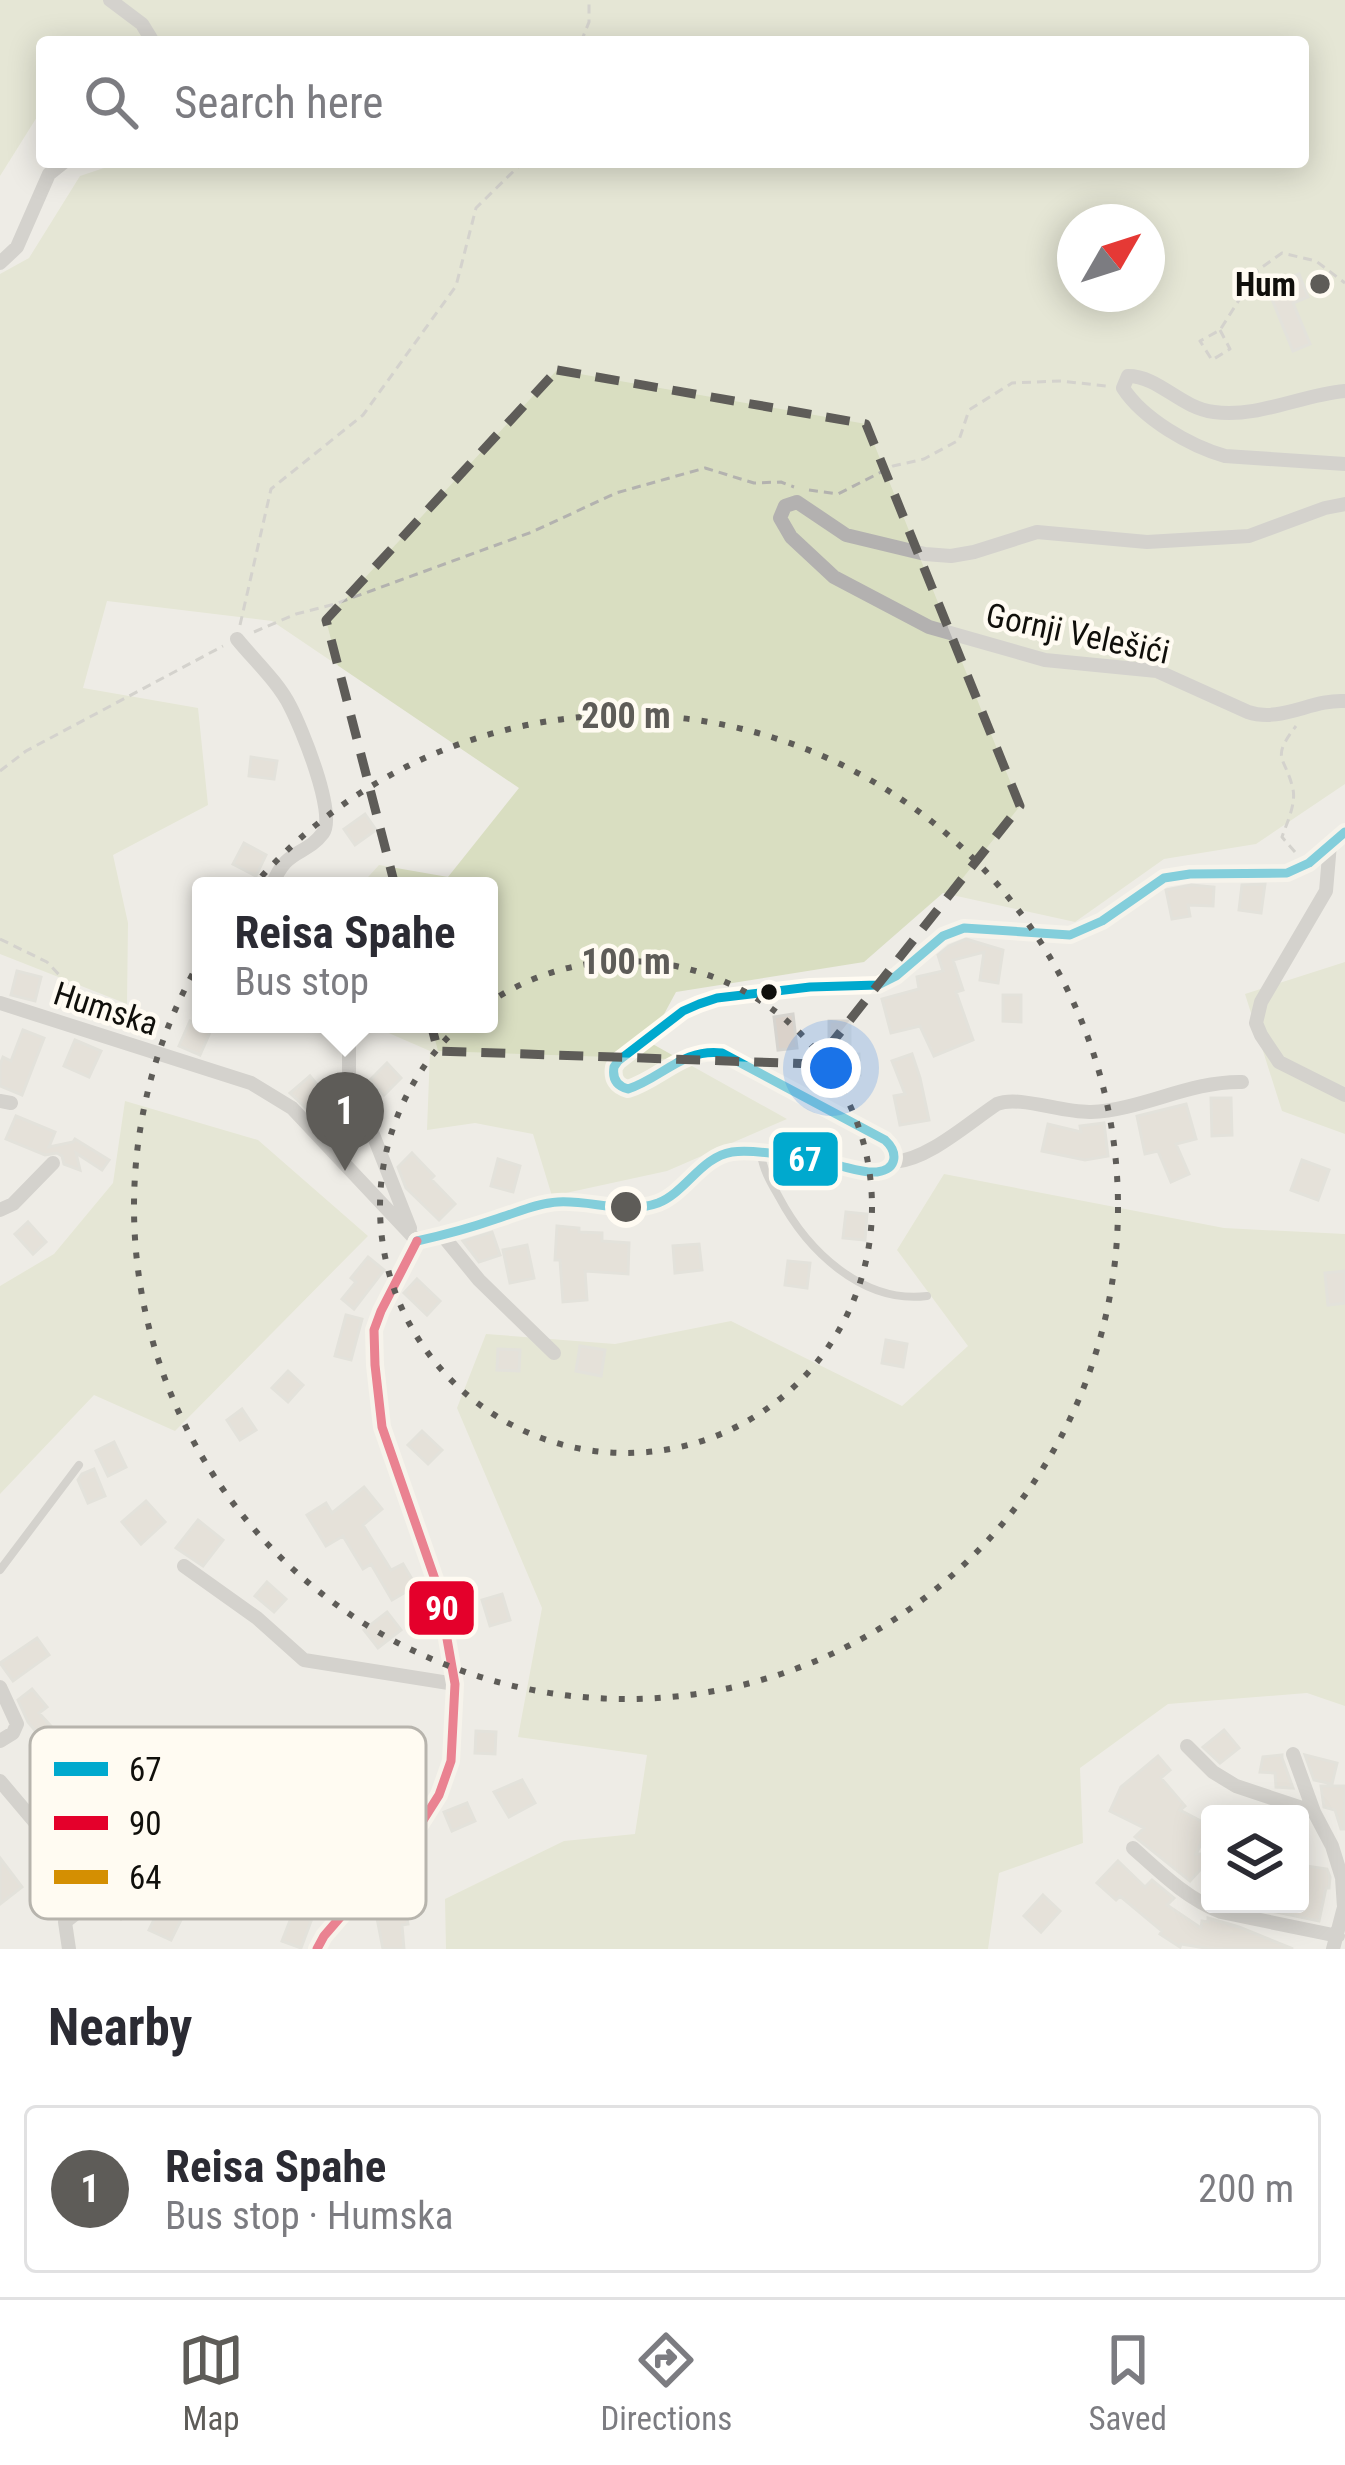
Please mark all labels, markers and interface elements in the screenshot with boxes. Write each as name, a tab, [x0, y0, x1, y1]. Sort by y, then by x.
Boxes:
search box	[36, 36, 1309, 168]
icon: search	[78, 69, 144, 135]
text: Search here	[174, 76, 383, 129]
north arrow	[1057, 204, 1165, 312]
place label: Hum	[1235, 265, 1296, 304]
marker: Hum	[1307, 271, 1333, 297]
street label: Gornji Velešići	[983, 595, 1173, 672]
text: 200 m	[581, 695, 671, 737]
popup	[192, 877, 498, 1033]
text: Reisa Spahe	[234, 906, 456, 959]
text: 100 m	[581, 941, 671, 983]
text: Bus stop	[234, 959, 369, 1005]
street label: Humska	[49, 973, 163, 1044]
unlabelled marker	[758, 981, 780, 1003]
your location	[801, 1038, 861, 1098]
pin: 1	[306, 1072, 384, 1171]
line badge: 67	[771, 1130, 840, 1188]
text: 67	[788, 1140, 822, 1179]
centre of rings	[605, 1186, 647, 1228]
line badge: 90	[407, 1579, 476, 1637]
text: 90	[425, 1589, 459, 1628]
legend	[30, 1727, 426, 1919]
text: 67	[129, 1750, 162, 1789]
text: 90	[129, 1804, 162, 1843]
map controls	[1201, 1805, 1309, 1913]
button: layers	[1201, 1805, 1309, 1913]
text: 64	[129, 1858, 162, 1897]
text: Nearby	[48, 1998, 192, 2057]
text: Reisa Spahe	[165, 2140, 386, 2193]
text: 1	[80, 2166, 100, 2212]
text: 200 m	[1198, 2166, 1294, 2212]
text: Bus stop · Humska	[165, 2193, 453, 2239]
tab: Map	[178, 2327, 244, 2438]
tab: Directions	[600, 2327, 732, 2438]
tab: Saved	[1088, 2327, 1167, 2438]

